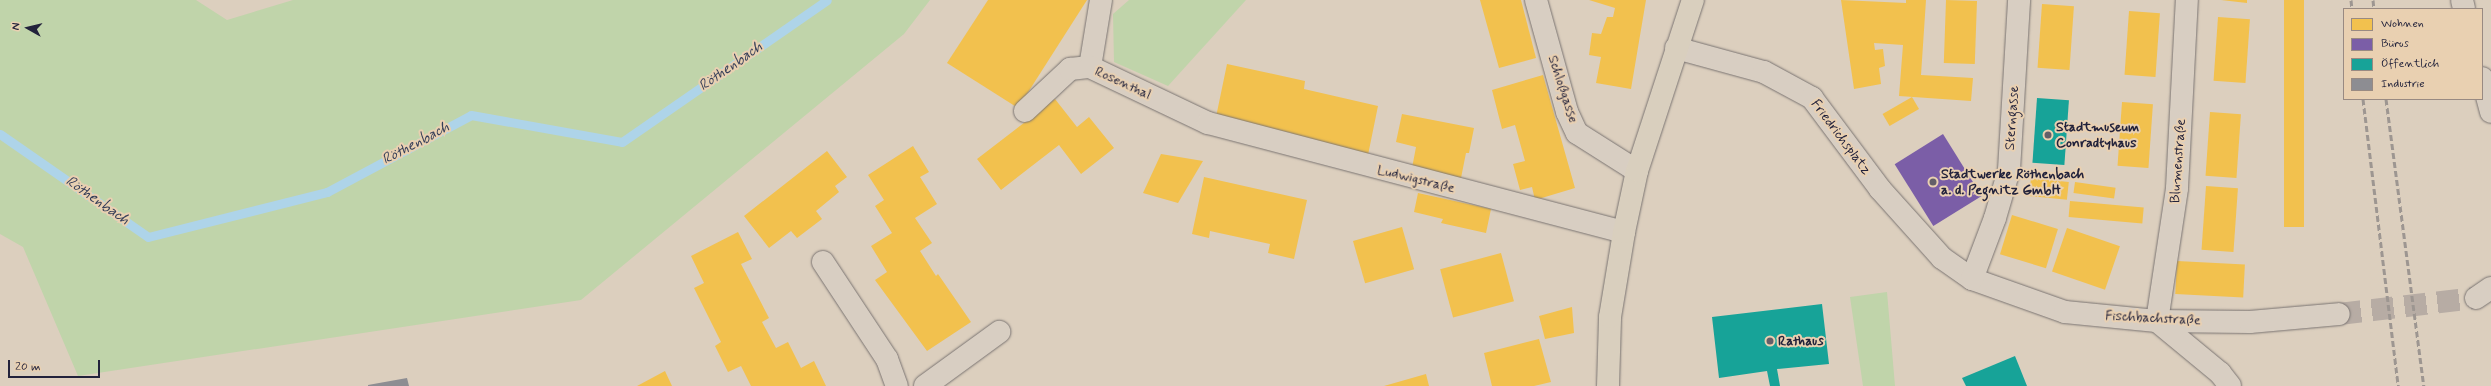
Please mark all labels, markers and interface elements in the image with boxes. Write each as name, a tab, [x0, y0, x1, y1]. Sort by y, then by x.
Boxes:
north arrow	[8, 8, 48, 48]
legend	[2343, 8, 2483, 100]
text: Wohnen	[2381, 16, 2424, 32]
text: N	[9, 22, 24, 31]
text: Büros	[2381, 36, 2409, 52]
water label: Röthenbach	[696, 39, 766, 95]
street label: Schloßgasse	[1544, 53, 1582, 125]
text: Öffentlich	[2381, 56, 2439, 72]
street label: Rosenthal	[1092, 63, 1154, 103]
text: Industrie	[2381, 76, 2425, 92]
street label: Sterngasse	[2001, 85, 2023, 151]
street label: Friedrichsplatz	[1807, 96, 1875, 178]
street label: Blumenstraße	[2167, 118, 2189, 204]
water label: Röthenbach	[379, 119, 453, 169]
place label: Stadtmuseum Conradtyhaus	[2056, 119, 2139, 152]
marker: Stadtmuseum Conradtyhaus	[2043, 130, 2053, 140]
street label: Ludwigstraße	[1375, 161, 1457, 197]
place label: Stadtwerke Röthenbach a. d. Pegnitz GmbH	[1941, 166, 2085, 198]
water label: Röthenbach	[62, 173, 132, 229]
marker: Stadtwerke Röthenbach a. d. Pegnitz GmbH	[1928, 177, 1938, 187]
street label: Fischbachstraße	[2105, 307, 2201, 329]
place label: Rathaus	[1778, 333, 1824, 349]
marker: Rathaus	[1765, 336, 1775, 346]
scale bar	[10, 352, 102, 378]
text: 20 m	[15, 359, 41, 375]

